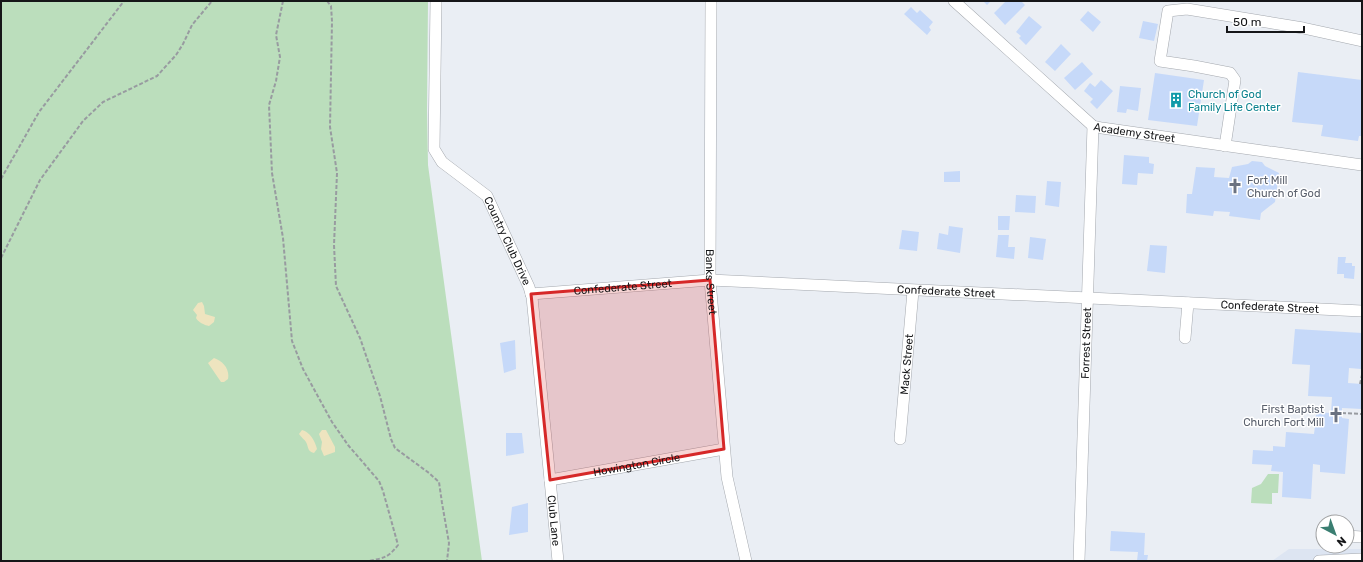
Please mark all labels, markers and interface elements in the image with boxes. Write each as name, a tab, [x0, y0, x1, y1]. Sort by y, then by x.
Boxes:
scale bar	[1227, 8, 1304, 34]
text: 50 m	[1233, 15, 1261, 29]
place label: Church of God Family Life Center	[1188, 88, 1281, 114]
building icon: Church of God Family Life Center	[1167, 91, 1185, 109]
street label: Academy Street	[1093, 120, 1177, 145]
place label: Fort Mill Church of God	[1247, 174, 1320, 200]
church icon: Fort Mill Church of God	[1226, 177, 1244, 195]
street label: Country Club Drive	[482, 194, 534, 287]
street label: Banks Street	[703, 249, 720, 316]
street label: Confederate Street	[573, 276, 673, 297]
street label: Confederate Street	[897, 282, 996, 300]
street label: Confederate Street	[1220, 298, 1320, 315]
street label: Forrest Street	[1078, 306, 1094, 379]
street label: Mack Street	[897, 333, 916, 395]
place label: First Baptist Church Fort Mill	[1243, 403, 1325, 429]
church icon: First Baptist Church Fort Mill	[1327, 406, 1345, 424]
street label: Howington Circle	[592, 450, 681, 479]
street label: Club Lane	[545, 495, 563, 547]
north arrow	[1315, 514, 1355, 554]
text: N	[1334, 534, 1348, 549]

